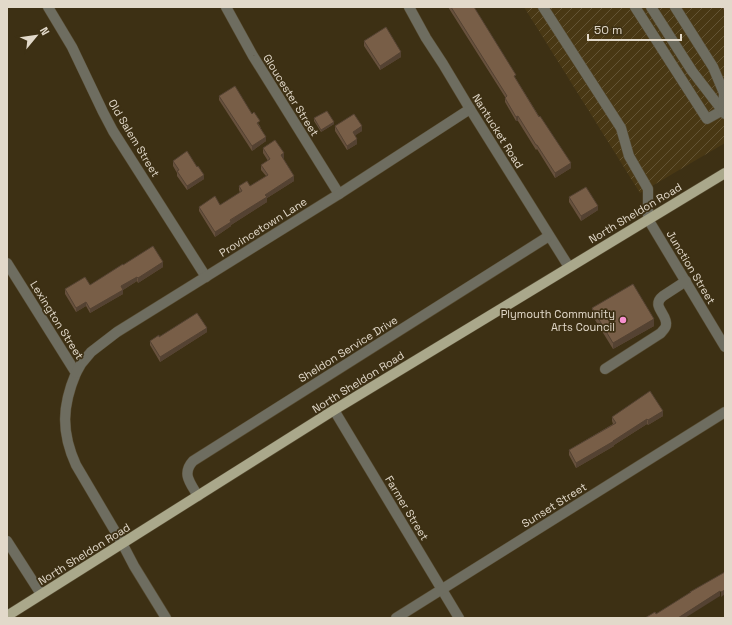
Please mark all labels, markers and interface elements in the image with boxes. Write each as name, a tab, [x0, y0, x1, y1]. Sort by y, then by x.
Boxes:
north arrow	[16, 16, 56, 56]
scale bar	[588, 16, 681, 42]
text: 50 m	[594, 22, 622, 38]
text: N	[37, 25, 53, 38]
street label: Gloucester Street	[260, 51, 322, 139]
street label: Nantucket Road	[469, 91, 527, 171]
street label: Old Salem Street	[105, 97, 163, 179]
street label: North Sheldon Road	[586, 180, 684, 246]
street label: Provincetown Lane	[217, 194, 309, 260]
street label: Junction Street	[663, 227, 719, 307]
street label: Lexington Street	[27, 278, 87, 362]
place label: Plymouth Community Arts Council	[501, 307, 615, 334]
street label: Sheldon Service Drive	[296, 313, 400, 385]
marker: Plymouth Community Arts Council	[618, 315, 628, 325]
street label: North Sheldon Road	[309, 348, 407, 416]
street label: Farmer Street	[382, 473, 432, 543]
street label: Sunset Street	[519, 480, 589, 530]
street label: North Sheldon Road	[35, 520, 133, 588]

